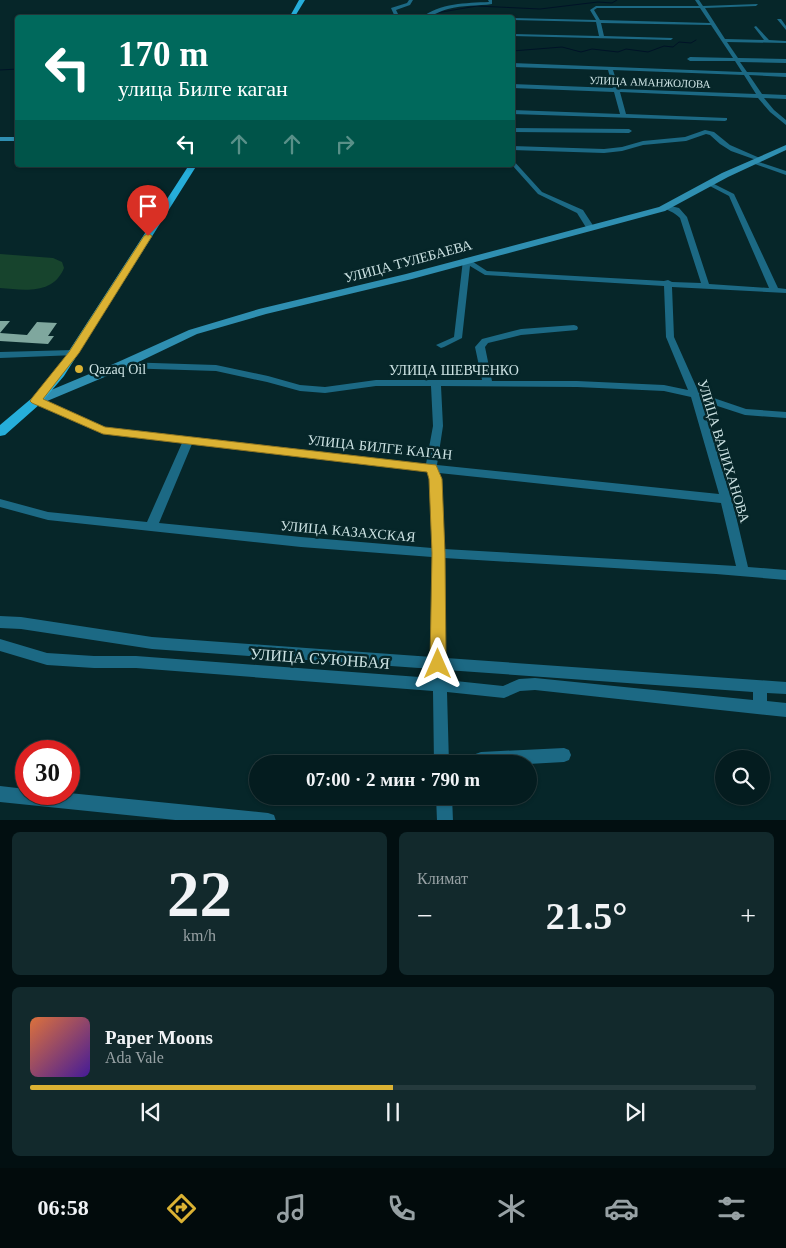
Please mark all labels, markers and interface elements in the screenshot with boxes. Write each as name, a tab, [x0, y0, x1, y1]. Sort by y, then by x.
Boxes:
icon: left	[35, 35, 100, 100]
text: 170 m	[118, 35, 208, 74]
street label: УЛИЦА АМАНЖОЛОВА	[589, 74, 711, 90]
text: улица Билге каган	[118, 76, 288, 101]
icon: left	[172, 130, 200, 158]
icon: ahead	[225, 130, 253, 158]
icon: ahead	[278, 130, 306, 158]
icon: right	[331, 130, 359, 158]
pin	[127, 185, 169, 236]
icon: arrive	[134, 192, 162, 220]
street label: УЛИЦА ТУЛЕБАЕВА	[343, 237, 475, 286]
place label: Qazaq Oil	[89, 362, 146, 377]
marker: Qazaq Oil	[73, 363, 85, 375]
street label: УЛИЦА ШЕВЧЕНКО	[389, 363, 519, 378]
street label: УЛИЦА ВАЛИХАНОВА	[695, 378, 753, 525]
street label: УЛИЦА БИЛГЕ КАГАН	[307, 432, 453, 463]
street label: УЛИЦА КАЗАХСКАЯ	[280, 518, 416, 545]
position arrow	[411, 637, 463, 689]
street label: УЛИЦА СУЮНБАЯ	[249, 645, 391, 673]
speed limit sign: 30	[15, 740, 80, 805]
map controls	[715, 750, 770, 805]
button: search	[715, 750, 770, 805]
text: 07:00 · 2 мин · 790 m	[306, 769, 480, 790]
text: 22	[167, 858, 232, 930]
text: Климат	[417, 870, 468, 887]
text: 21.5°	[546, 895, 627, 937]
text: −	[417, 900, 433, 931]
text: +	[740, 900, 756, 931]
text: km/h	[183, 927, 216, 944]
text: Paper Moons	[105, 1027, 213, 1048]
text: Ada Vale	[105, 1049, 164, 1066]
icon: previous	[137, 1098, 165, 1126]
icon: pause	[379, 1098, 407, 1126]
icon: next	[621, 1098, 649, 1126]
icon: directions	[164, 1191, 199, 1226]
icon: music	[274, 1191, 309, 1226]
icon: phone	[384, 1191, 419, 1226]
icon: climate	[494, 1191, 529, 1226]
icon: car	[604, 1191, 639, 1226]
icon: filters	[714, 1191, 749, 1226]
text: 06:58	[37, 1195, 89, 1220]

